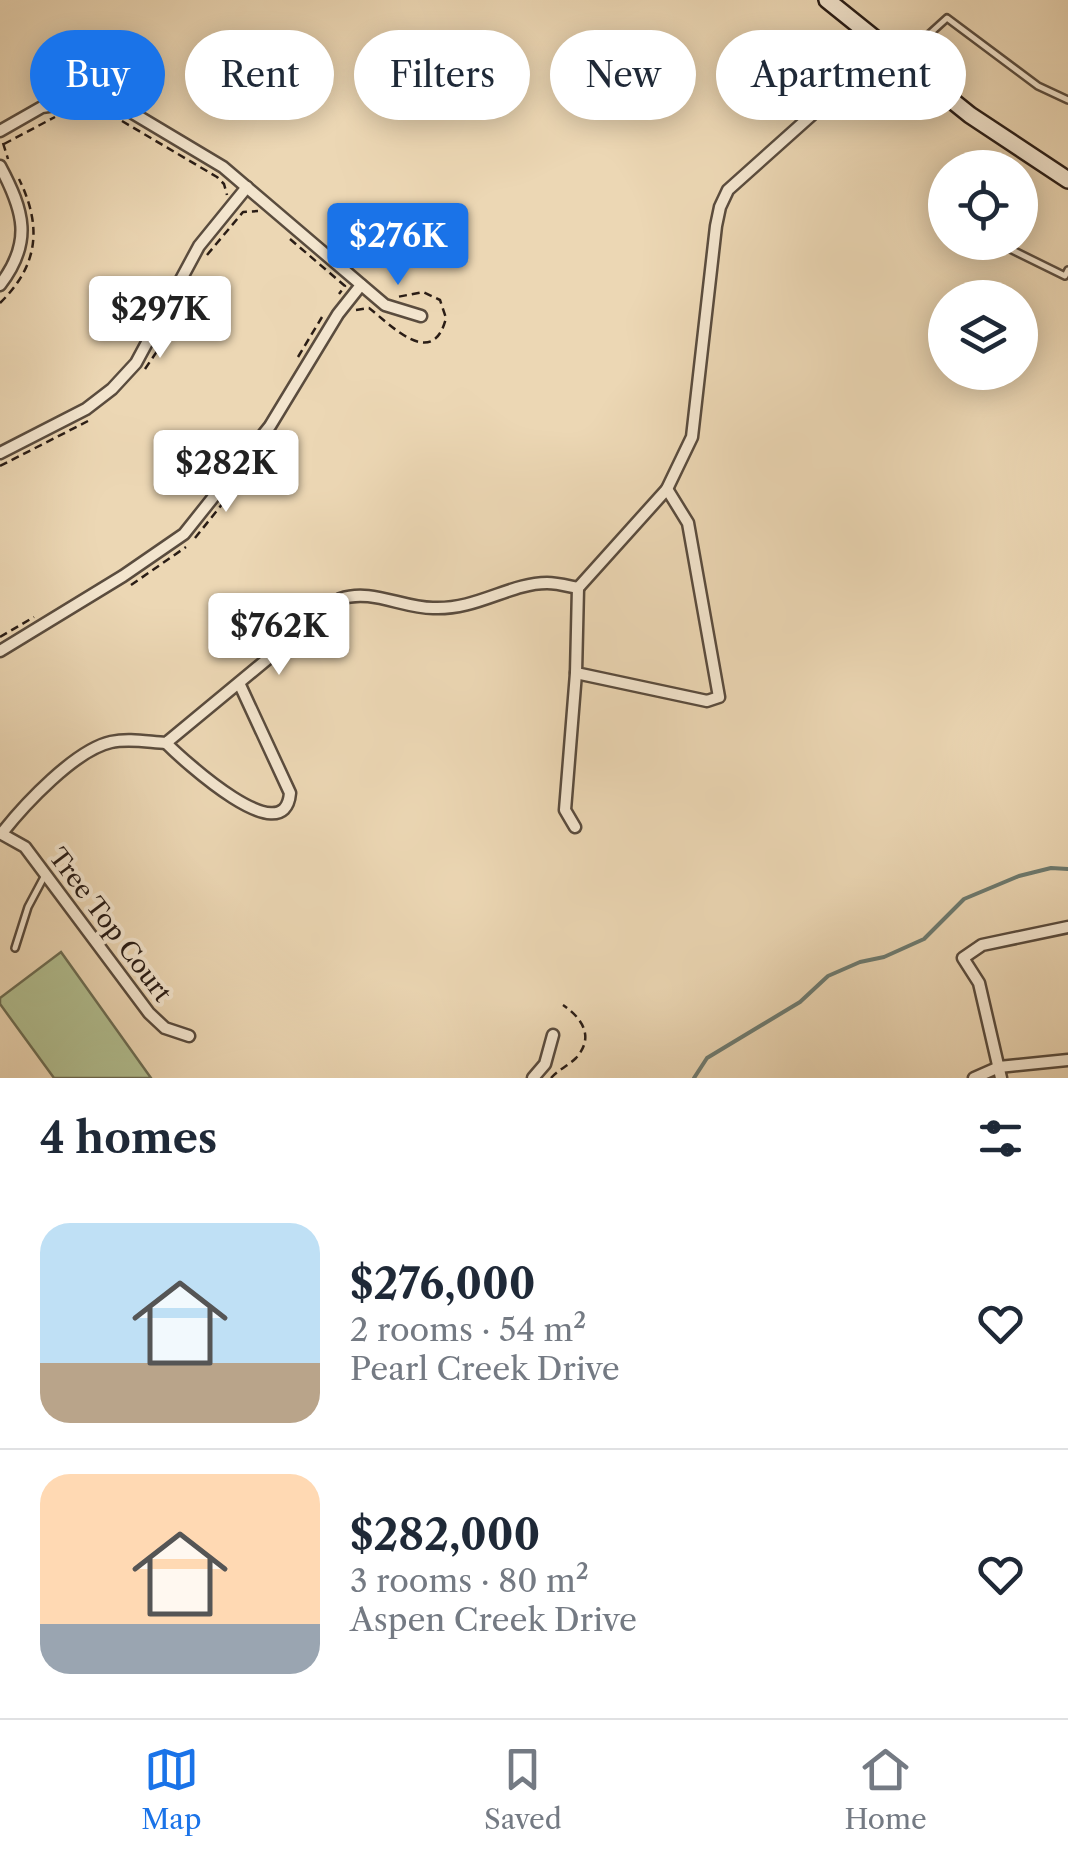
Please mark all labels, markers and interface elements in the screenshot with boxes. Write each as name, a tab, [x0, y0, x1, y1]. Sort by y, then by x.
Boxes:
chip: Buy	[30, 30, 165, 120]
chip: Rent	[185, 30, 334, 120]
chip: Filters	[354, 30, 530, 120]
chip: New	[550, 30, 696, 120]
chip: Apartment	[716, 30, 966, 120]
map controls	[928, 150, 1038, 390]
button: locate	[928, 150, 1038, 260]
pin: $276K	[328, 203, 468, 288]
text: $276K	[349, 216, 447, 255]
pin: $297K	[90, 276, 230, 361]
button: layers	[928, 280, 1038, 390]
text: $297K	[111, 289, 209, 328]
pin: $282K	[156, 430, 296, 515]
text: $282K	[176, 443, 276, 482]
pin: $762K	[209, 593, 349, 678]
text: $762K	[230, 606, 328, 645]
street label: Tree Top Court	[42, 842, 178, 1008]
icon: filters	[973, 1111, 1028, 1166]
text: 4 homes	[40, 1112, 217, 1164]
text: $276,000	[350, 1258, 536, 1310]
icon: home	[120, 1263, 240, 1383]
icon: heart	[973, 1296, 1028, 1351]
text: 2 rooms · 54 m²	[350, 1310, 586, 1349]
text: Pearl Creek Drive	[350, 1349, 620, 1388]
text: $282,000	[350, 1509, 540, 1561]
icon: home	[120, 1514, 240, 1634]
icon: heart	[973, 1547, 1028, 1602]
text: 3 rooms · 80 m²	[350, 1561, 589, 1600]
text: Aspen Creek Drive	[350, 1600, 637, 1639]
tab: Map	[141, 1742, 201, 1836]
tab: Saved	[484, 1742, 562, 1836]
tab: Home	[844, 1742, 927, 1836]

